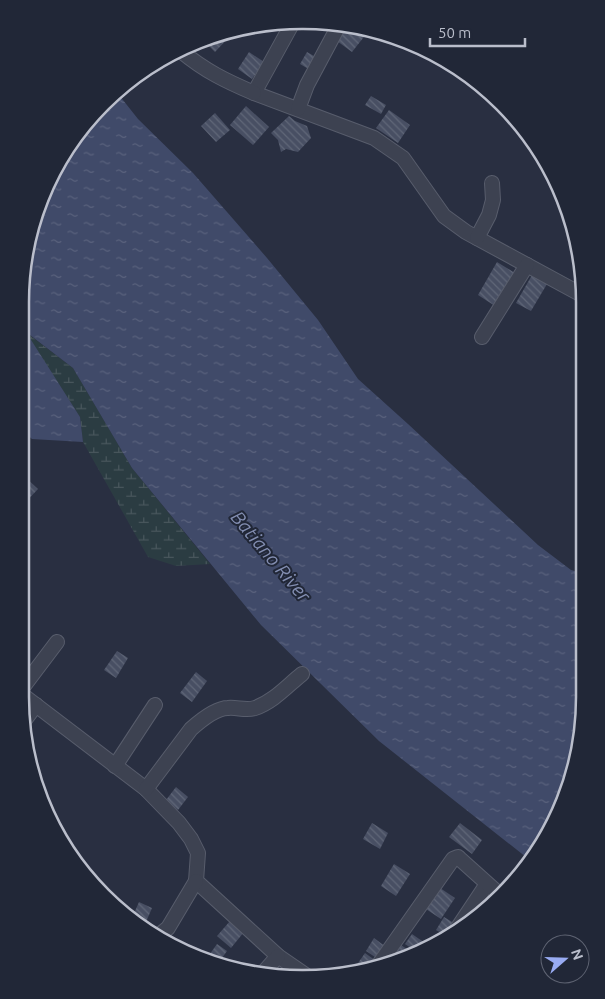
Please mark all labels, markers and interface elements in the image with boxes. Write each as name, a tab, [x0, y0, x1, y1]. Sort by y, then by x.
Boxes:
scale bar	[430, 15, 525, 47]
text: 50 m	[438, 24, 471, 41]
water label: Batiano River	[227, 506, 316, 606]
north arrow	[540, 934, 590, 984]
text: N	[568, 947, 587, 962]

